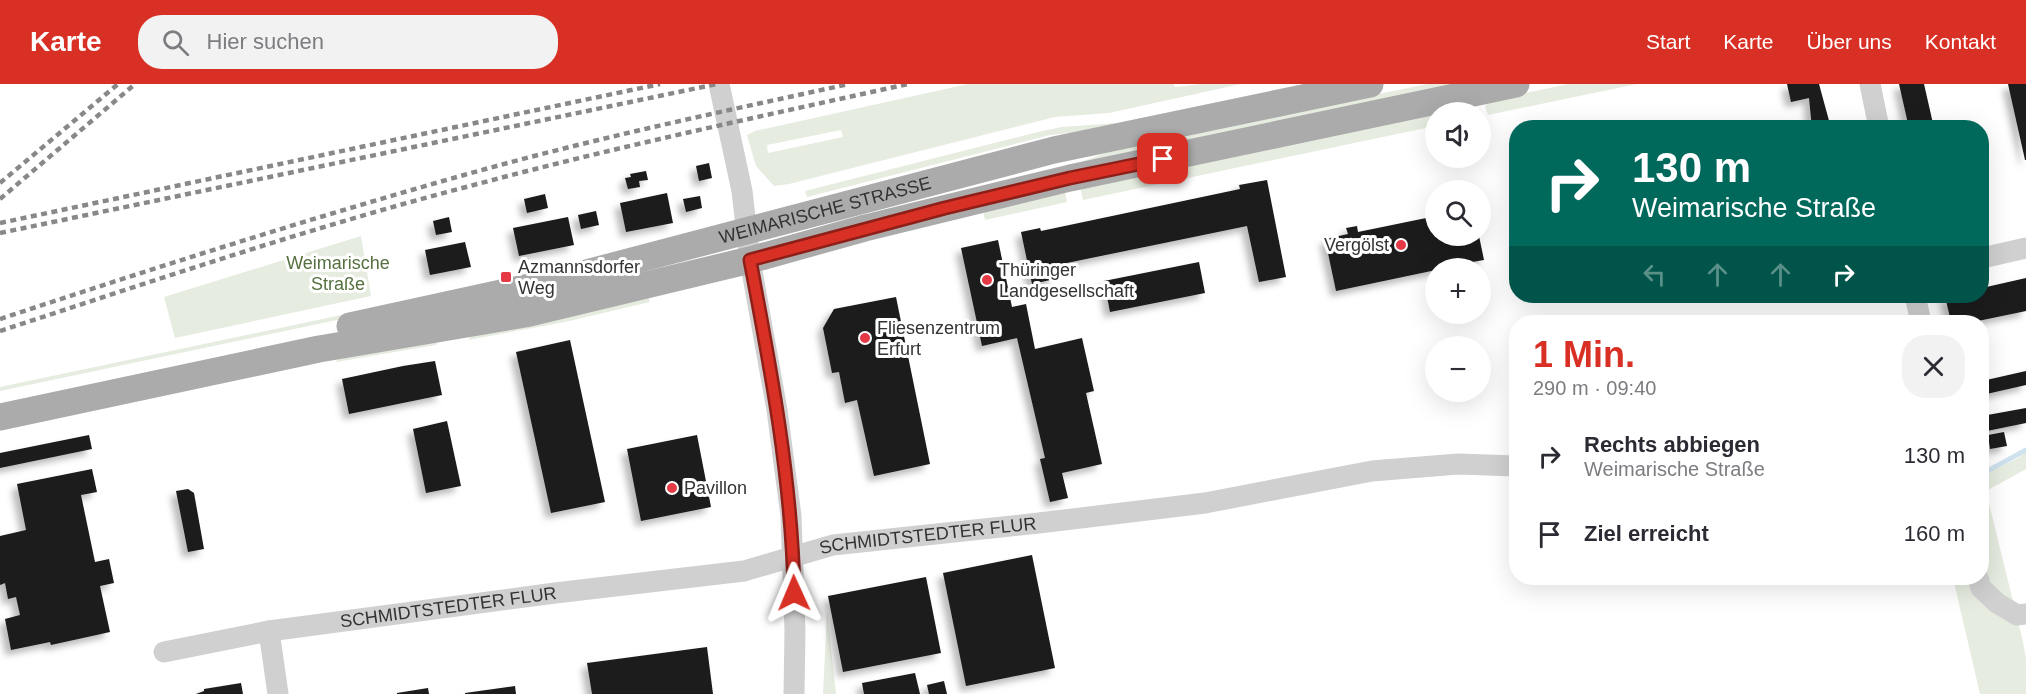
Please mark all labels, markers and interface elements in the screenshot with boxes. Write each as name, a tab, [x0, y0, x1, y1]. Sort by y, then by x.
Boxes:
search box	[138, 15, 558, 69]
text: Karte	[30, 26, 102, 57]
icon: search	[159, 26, 192, 59]
text: Hier suchen	[207, 29, 324, 54]
text: Start	[1646, 30, 1690, 53]
text: Karte	[1723, 30, 1774, 53]
text: Über uns	[1807, 30, 1892, 53]
text: Kontakt	[1925, 30, 1996, 53]
map controls	[1425, 102, 1491, 402]
button: sound	[1425, 102, 1491, 168]
pin	[1137, 133, 1188, 184]
icon: arrive	[1146, 142, 1179, 175]
icon: right	[1533, 144, 1611, 222]
text: 130 m	[1632, 144, 1751, 191]
street label: WEIMARISCHE STRASSE	[717, 173, 933, 248]
button: search	[1425, 180, 1491, 246]
text: Weimarische Straße	[1632, 193, 1876, 223]
place label: Vergölst	[1324, 235, 1389, 255]
marker: Vergölst	[1394, 238, 1408, 252]
park label: Weimarische Straße	[286, 253, 390, 294]
place label: Azmannsdorfer Weg	[518, 257, 640, 298]
button: +	[1425, 258, 1491, 324]
icon: left	[1638, 258, 1671, 291]
icon: ahead	[1701, 258, 1734, 291]
icon: ahead	[1764, 258, 1797, 291]
icon: right	[1827, 258, 1860, 291]
place label: Thüringer Landgesellschaft	[999, 260, 1134, 301]
marker: Azmannsdorfer Weg	[499, 270, 513, 284]
marker: Thüringer Landgesellschaft	[980, 273, 994, 287]
place label: Fliesenzentrum Erfurt	[877, 318, 1000, 359]
marker: Fliesenzentrum Erfurt	[858, 331, 872, 345]
text: 1 Min.	[1533, 334, 1635, 375]
button: close	[1902, 335, 1965, 398]
button: −	[1425, 336, 1491, 402]
text: 290 m · 09:40	[1533, 377, 1656, 399]
text: Rechts abbiegen	[1584, 432, 1760, 457]
icon: right	[1533, 440, 1566, 473]
text: 130 m	[1904, 443, 1965, 468]
text: Weimarische Straße	[1584, 458, 1765, 480]
place label: Pavillon	[684, 478, 747, 498]
marker: Pavillon	[665, 481, 679, 495]
street label: SCHMIDTSTEDTER FLUR	[817, 513, 1037, 558]
icon: arrive	[1533, 518, 1566, 551]
text: Ziel erreicht	[1584, 521, 1709, 546]
text: 160 m	[1904, 521, 1965, 546]
position arrow	[762, 561, 826, 625]
street label: SCHMIDTSTEDTER FLUR	[339, 583, 558, 631]

